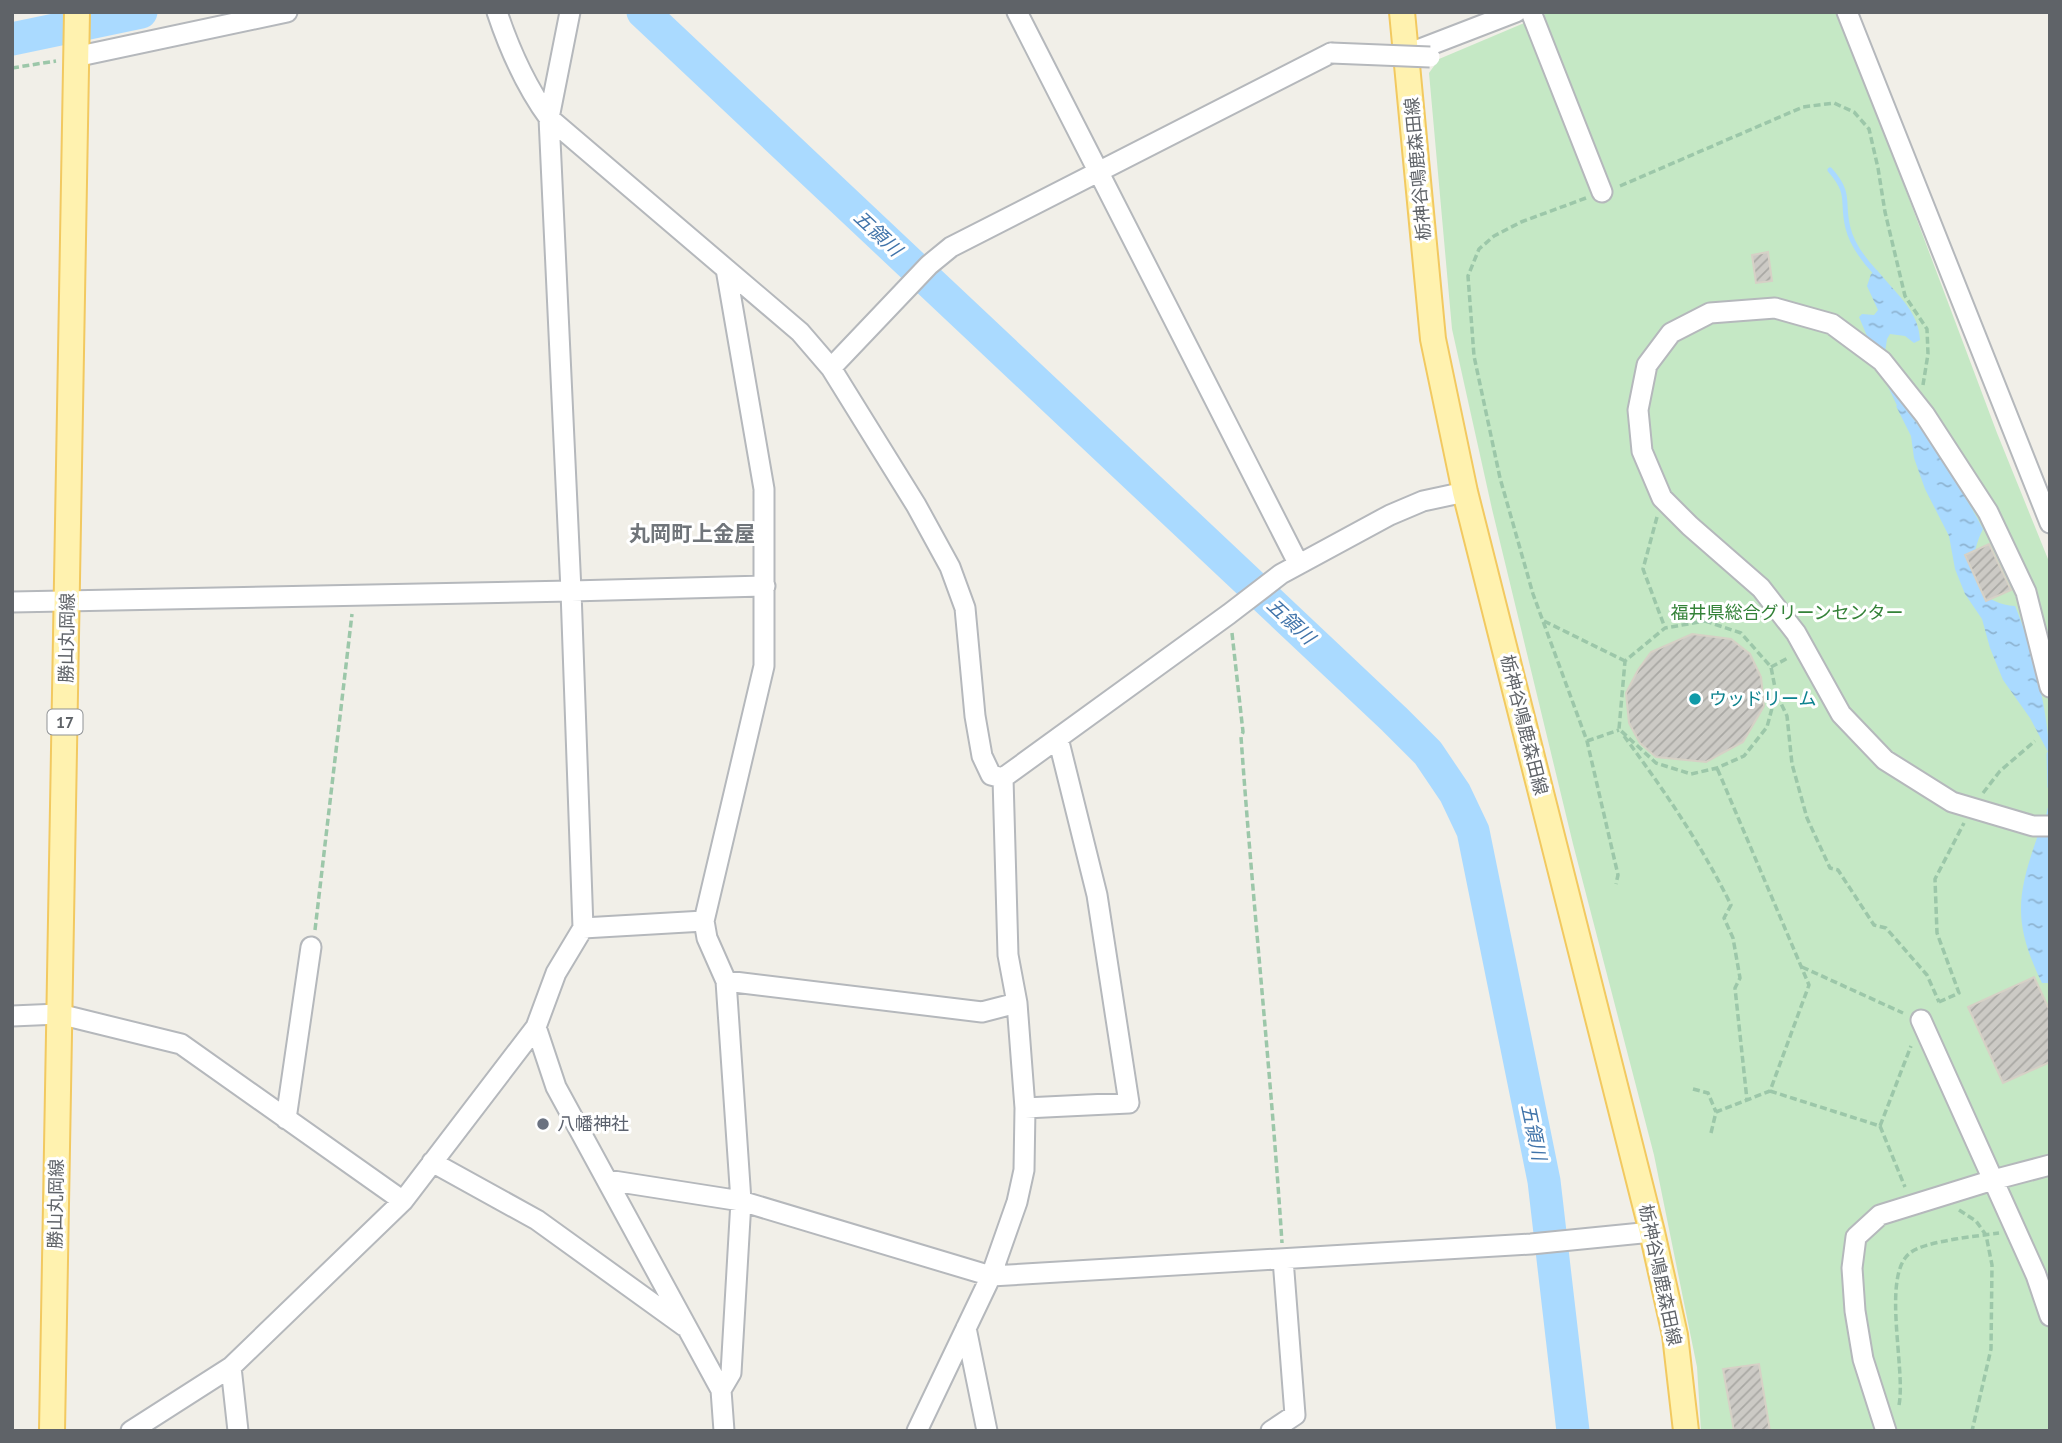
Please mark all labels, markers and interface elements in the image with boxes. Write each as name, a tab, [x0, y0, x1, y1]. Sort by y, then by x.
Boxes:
street label: 栃神谷鳴鹿森田線	[1400, 96, 1435, 242]
water label: 五領川	[849, 205, 908, 263]
district label: 丸岡町上金屋	[629, 520, 755, 547]
street label: 勝山丸岡線	[54, 593, 79, 683]
water label: 五領川	[1262, 593, 1321, 651]
park label: 福井県総合グリーンセンター	[1670, 601, 1904, 624]
street label: 栃神谷鳴鹿森田線	[1496, 652, 1553, 798]
place label: ウッドリーム	[1709, 687, 1816, 710]
marker: ウッドリーム	[1687, 691, 1703, 707]
road number: 17	[48, 709, 82, 734]
water label: 五領川	[1516, 1102, 1552, 1164]
place label: 八幡神社	[557, 1112, 629, 1135]
marker: 八幡神社	[535, 1116, 551, 1132]
street label: 勝山丸岡線	[43, 1159, 68, 1249]
street label: 栃神谷鳴鹿森田線	[1634, 1202, 1687, 1348]

